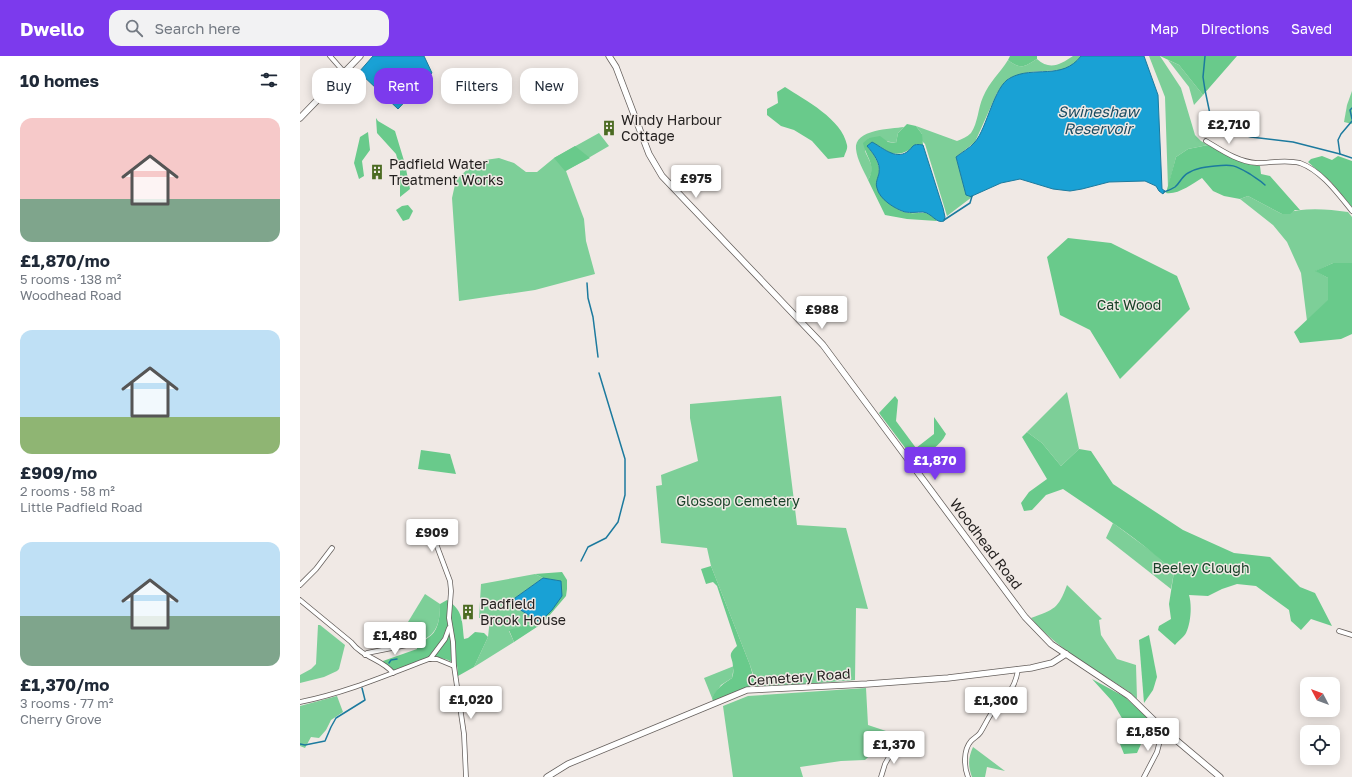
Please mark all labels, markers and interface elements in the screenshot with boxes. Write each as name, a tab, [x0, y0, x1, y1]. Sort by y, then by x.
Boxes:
search box	[109, 10, 389, 46]
text: Dwello	[20, 17, 85, 40]
icon: search	[123, 17, 145, 39]
text: Search here	[155, 19, 240, 37]
text: Map	[1150, 20, 1179, 37]
text: Directions	[1201, 20, 1269, 37]
text: Saved	[1291, 20, 1332, 37]
chip: Buy	[312, 68, 366, 104]
chip: Rent	[374, 68, 433, 104]
chip: Filters	[441, 68, 512, 104]
chip: New	[520, 68, 578, 104]
icon: filters	[258, 69, 280, 91]
text: 10 homes	[20, 70, 99, 91]
water label: Swineshaw Reservoir	[1057, 102, 1140, 137]
place label: Windy Harbour Cottage	[621, 111, 722, 144]
pin: £2,710	[1196, 111, 1262, 145]
text: £2,710	[1208, 116, 1250, 132]
building icon: Windy Harbour Cottage	[600, 119, 618, 137]
icon: home	[114, 144, 186, 216]
place label: Padfield Water Treatment Works	[389, 155, 503, 188]
building icon: Padfield Water Treatment Works	[368, 163, 386, 181]
pin: £975	[672, 165, 720, 199]
text: £975	[680, 170, 712, 186]
text: £1,870/mo	[20, 250, 110, 271]
text: 5 rooms · 138 m²	[20, 271, 121, 287]
text: Woodhead Road	[20, 287, 122, 303]
pin: £988	[798, 296, 846, 330]
park label: Cat Wood	[1097, 296, 1161, 313]
text: £988	[805, 301, 839, 317]
icon: home	[114, 356, 186, 428]
pin: £1,870	[902, 447, 968, 481]
text: £1,870	[913, 452, 957, 468]
text: £909/mo	[20, 462, 97, 483]
text: 2 rooms · 58 m²	[20, 483, 115, 499]
park label: Glossop Cemetery	[676, 492, 800, 509]
street label: Woodhead Road	[947, 495, 1026, 592]
text: Little Padfield Road	[20, 499, 143, 515]
pin: £909	[408, 519, 456, 553]
text: £909	[415, 524, 449, 540]
park label: Beeley Clough	[1152, 559, 1250, 576]
icon: home	[114, 568, 186, 640]
place label: Padfield Brook House	[480, 595, 566, 628]
building icon: Padfield Brook House	[459, 603, 477, 621]
pin: £1,480	[362, 622, 428, 656]
text: £1,480	[373, 627, 417, 643]
street label: Cemetery Road	[747, 664, 851, 689]
text: £1,370/mo	[20, 674, 109, 695]
north arrow	[1300, 677, 1340, 717]
map controls	[1300, 677, 1340, 765]
pin: £1,020	[438, 686, 504, 720]
pin: £1,300	[963, 687, 1029, 721]
text: £1,020	[449, 691, 493, 707]
text: £1,300	[974, 692, 1018, 708]
text: 3 rooms · 77 m²	[20, 695, 113, 711]
text: Cherry Grove	[20, 711, 102, 727]
pin: £1,850	[1115, 718, 1181, 752]
text: £1,850	[1126, 723, 1170, 739]
button: locate	[1300, 725, 1340, 765]
pin: £1,370	[861, 731, 927, 765]
text: £1,370	[873, 736, 915, 752]

